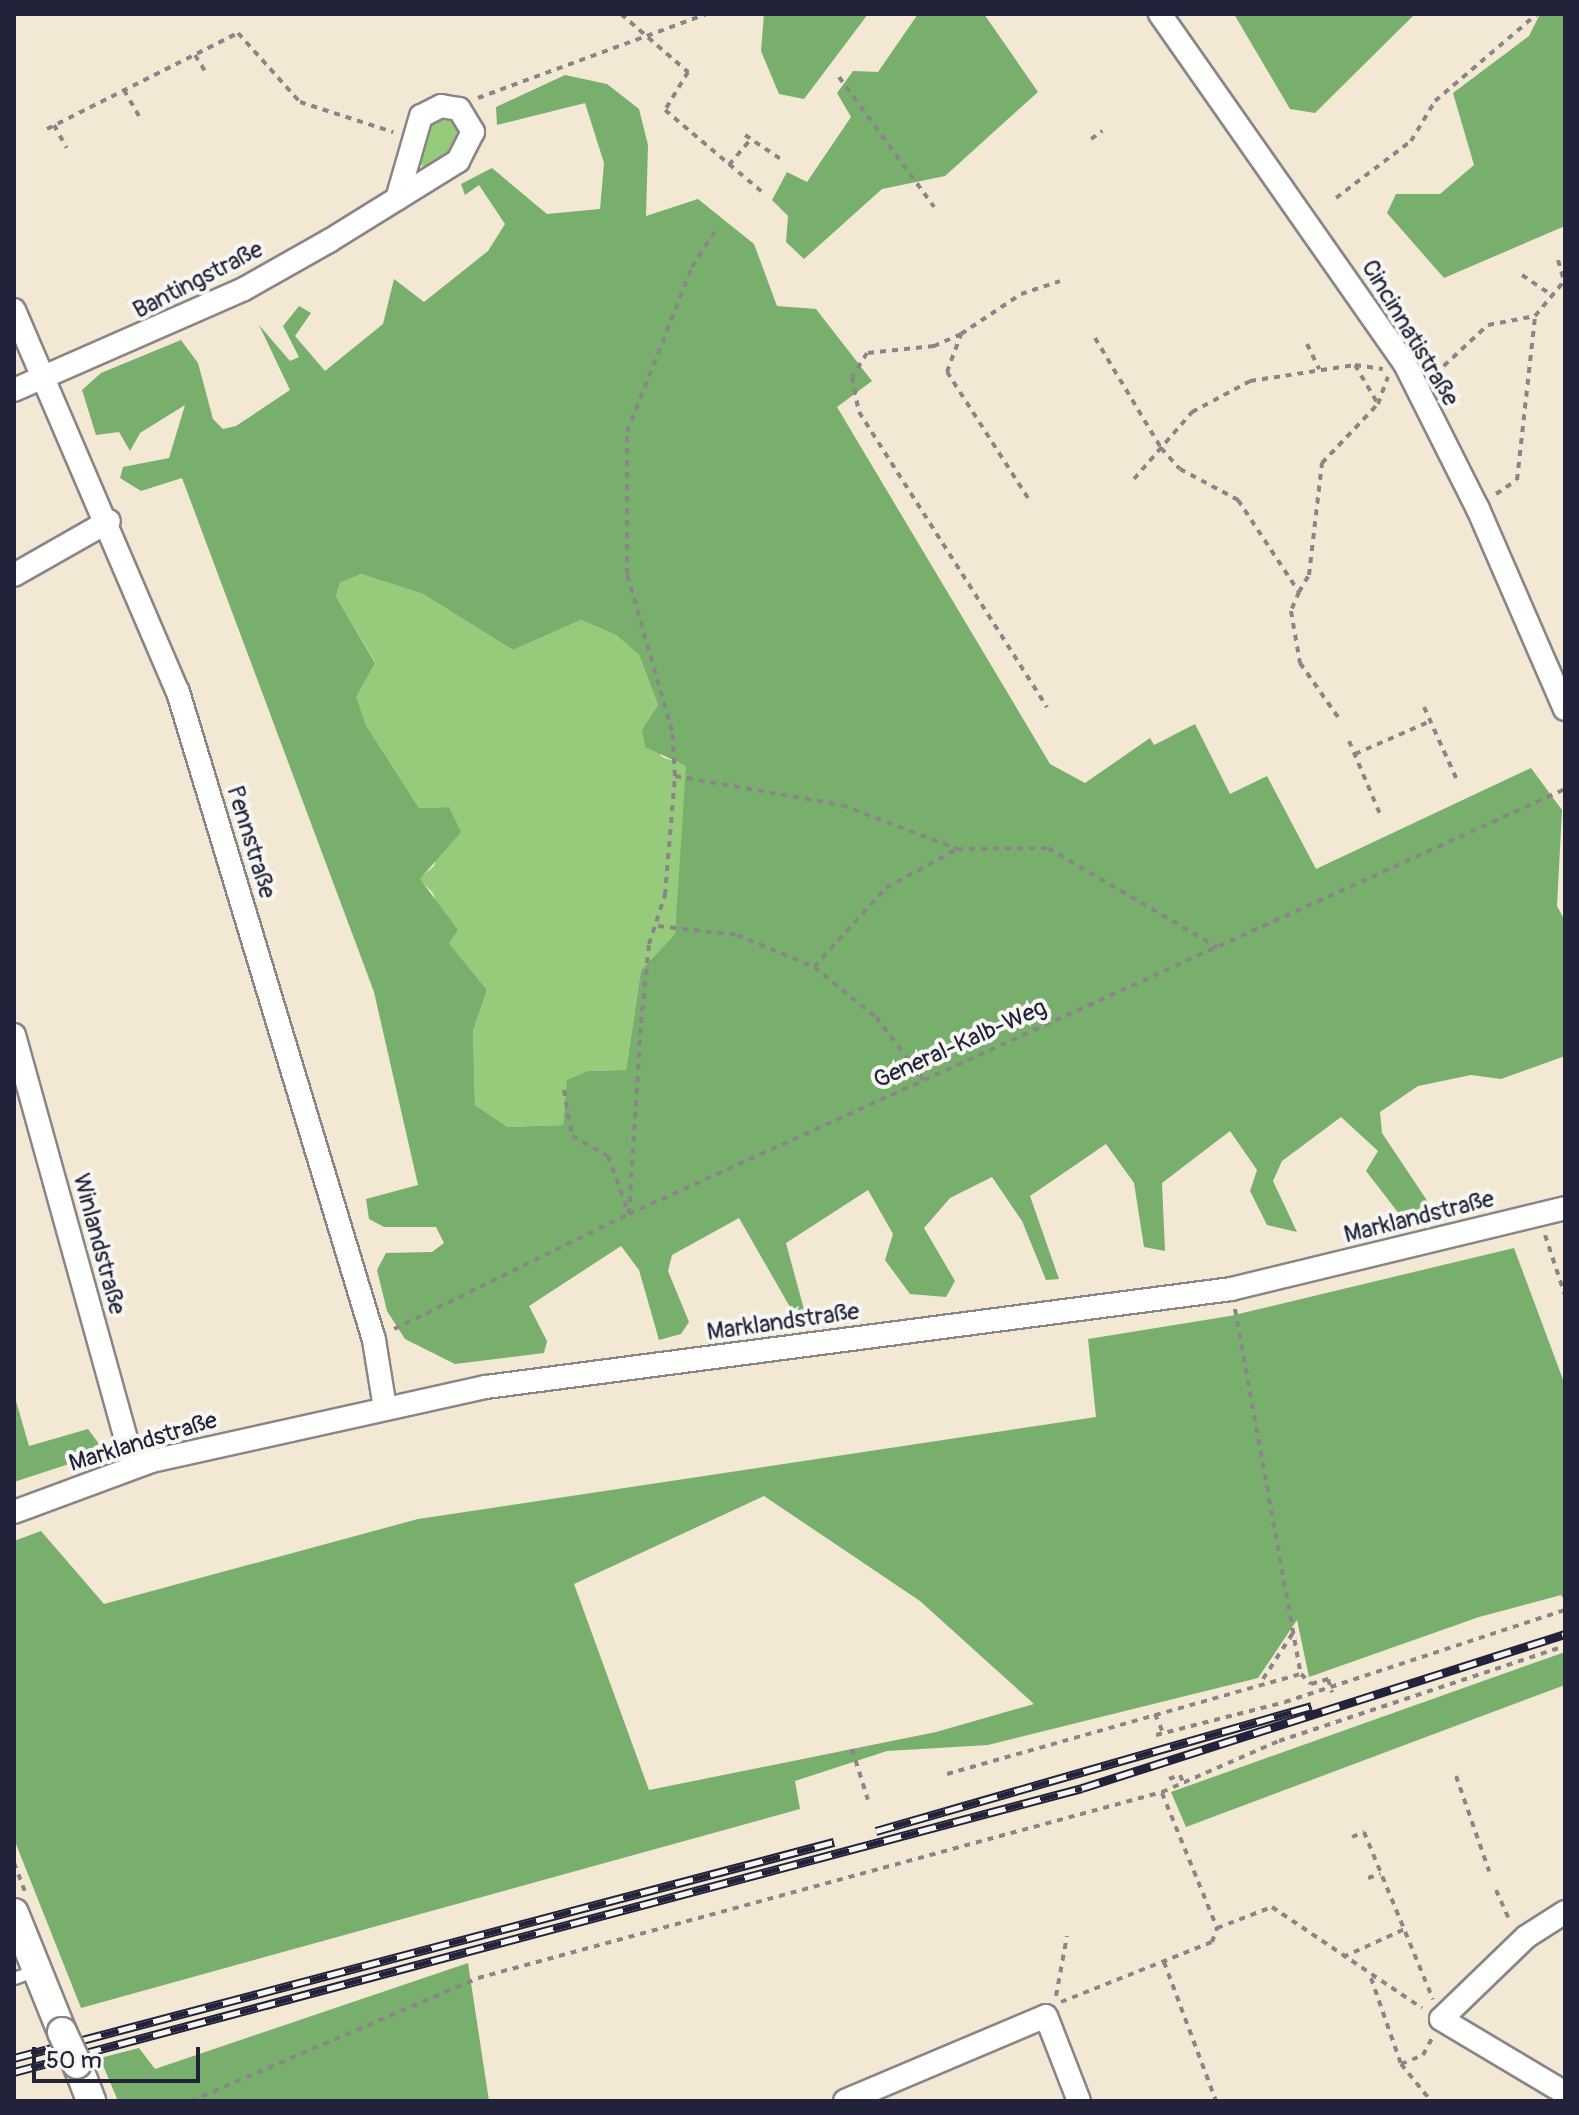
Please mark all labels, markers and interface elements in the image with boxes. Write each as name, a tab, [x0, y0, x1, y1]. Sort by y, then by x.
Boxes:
street label: Bantingstraße	[128, 235, 268, 325]
street label: Cincinnatistraße	[1355, 255, 1465, 411]
street label: Pennstraße	[220, 782, 282, 902]
street label: General-Kalb-Weg	[869, 993, 1051, 1095]
street label: Winlandstraße	[66, 1170, 132, 1318]
street label: Marklandstraße	[1341, 1184, 1497, 1250]
street label: Marklandstraße	[705, 1297, 861, 1347]
street label: Marklandstraße	[65, 1406, 221, 1478]
scale bar	[36, 2031, 204, 2081]
text: 50 m	[46, 2046, 102, 2075]

